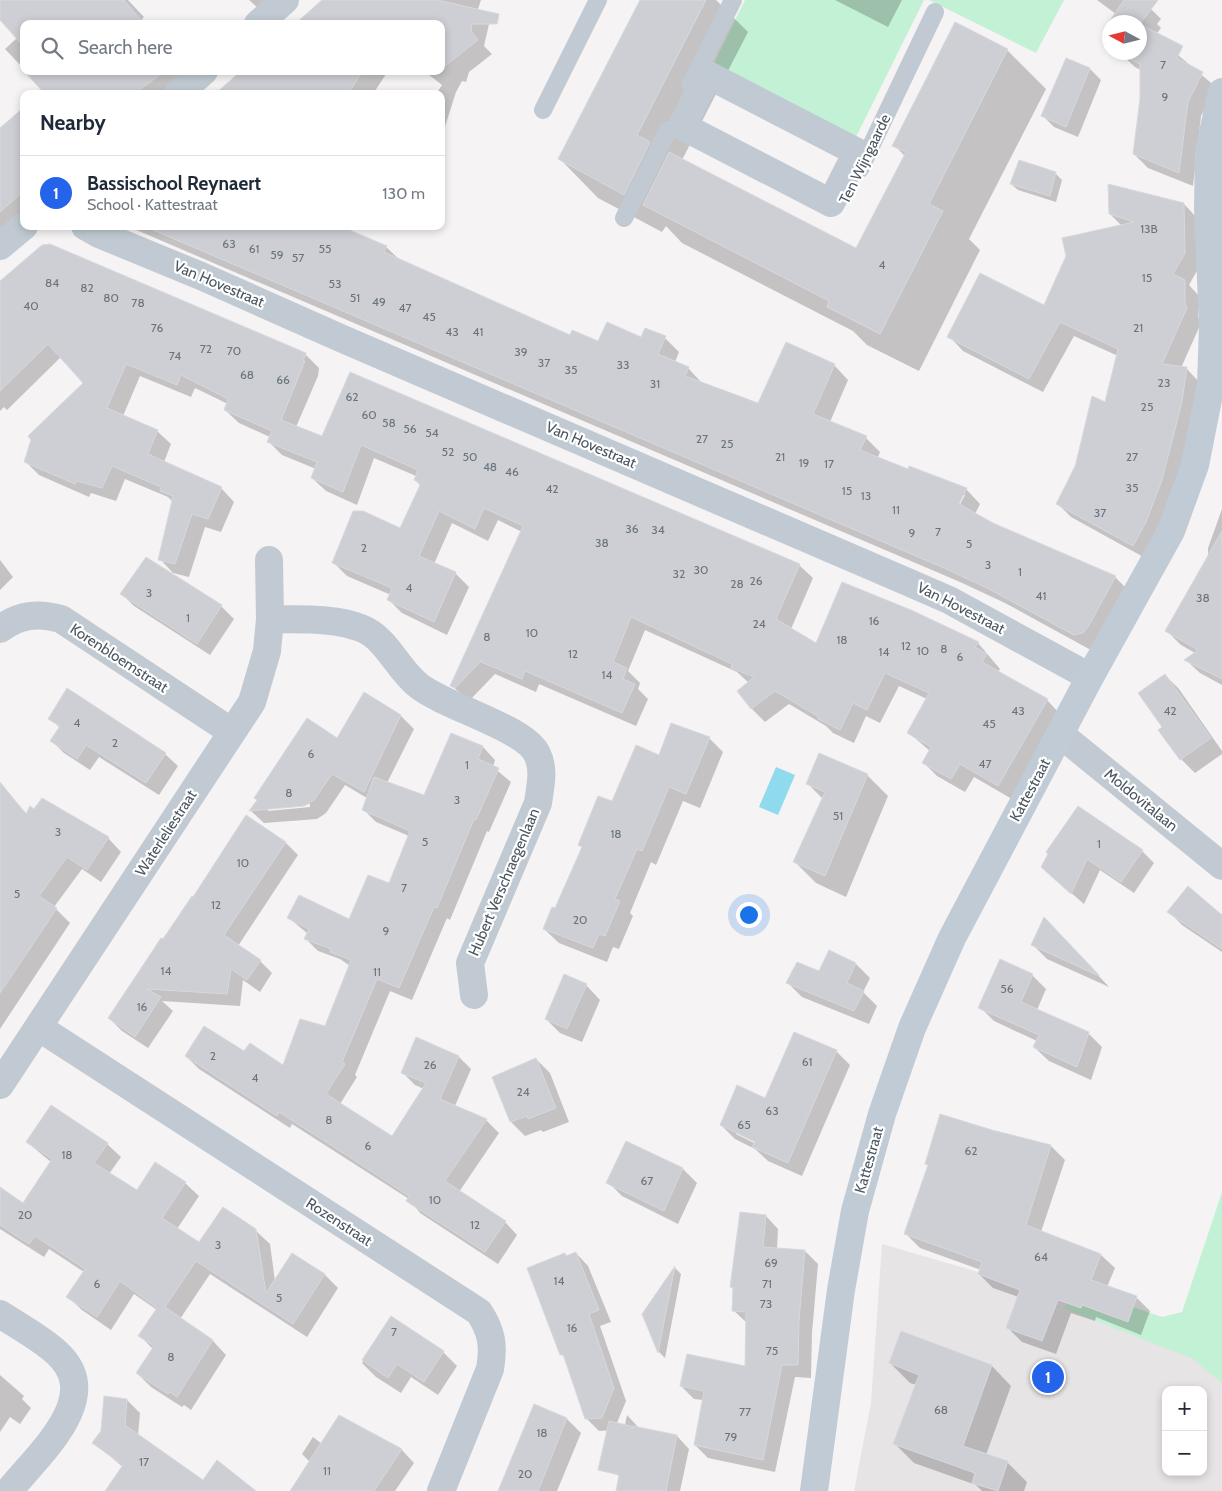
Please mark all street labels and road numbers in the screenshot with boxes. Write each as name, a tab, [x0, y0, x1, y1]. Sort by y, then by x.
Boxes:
street label: Ten Wijngaarde	[836, 111, 895, 207]
street label: Van Hovestraat	[171, 257, 267, 311]
street label: Van Hovestraat	[543, 418, 639, 472]
street label: Van Hovestraat	[914, 578, 1008, 638]
street label: Korenbloemstraat	[67, 620, 171, 696]
street label: Kattestraat	[1006, 756, 1054, 824]
street label: Moldovitalaan	[1101, 765, 1181, 835]
street label: Waterleliestraat	[132, 787, 200, 879]
street label: Hubert Verschraegenlaan	[465, 805, 543, 959]
street label: Kattestraat	[851, 1125, 887, 1195]
street label: Rozenstraat	[303, 1194, 375, 1250]

